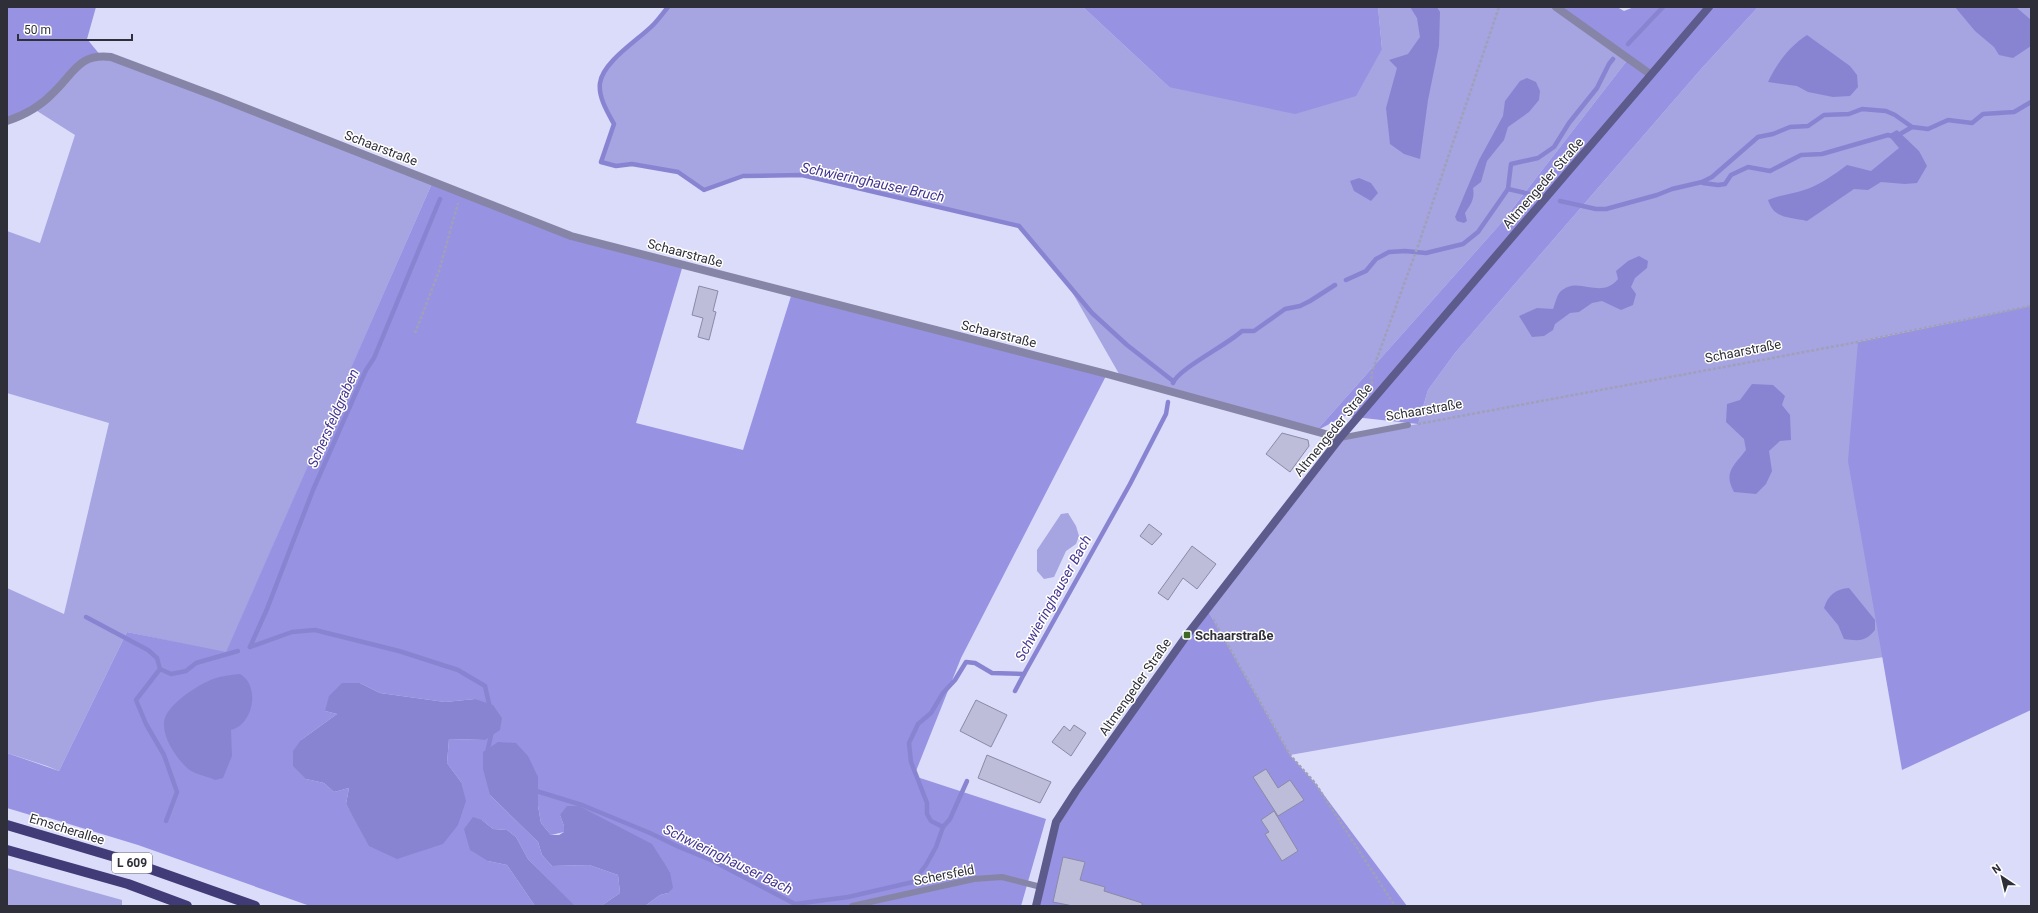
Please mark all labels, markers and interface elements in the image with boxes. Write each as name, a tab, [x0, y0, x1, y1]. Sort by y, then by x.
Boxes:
scale bar	[18, 16, 132, 42]
text: 50 m	[24, 23, 51, 37]
street label: Schaarstraße	[342, 127, 420, 169]
street label: Altmengeder Straße	[1500, 135, 1587, 231]
water label: Schwieringhauser Bruch	[800, 159, 946, 205]
street label: Schaarstraße	[646, 236, 724, 270]
street label: Schaarstraße	[960, 317, 1038, 351]
street label: Schaarstraße	[1704, 336, 1782, 366]
water label: Schersfeldgraben	[304, 366, 362, 470]
street label: Altmengeder Straße	[1291, 380, 1375, 480]
street label: Schaarstraße	[1385, 396, 1463, 424]
water label: Schwieringhauser Bach	[1012, 532, 1094, 664]
place label: Schaarstraße	[1195, 628, 1274, 643]
marker: Schaarstraße	[1182, 630, 1192, 640]
street label: Altmengeder Straße	[1096, 635, 1174, 739]
street label: Emscherallee	[28, 810, 106, 848]
water label: Schwieringhauser Bach	[661, 821, 795, 897]
road number: L 609	[112, 853, 152, 873]
north arrow	[1982, 857, 2022, 897]
street label: Schersfeld	[912, 862, 976, 888]
text: N	[1990, 862, 2004, 877]

